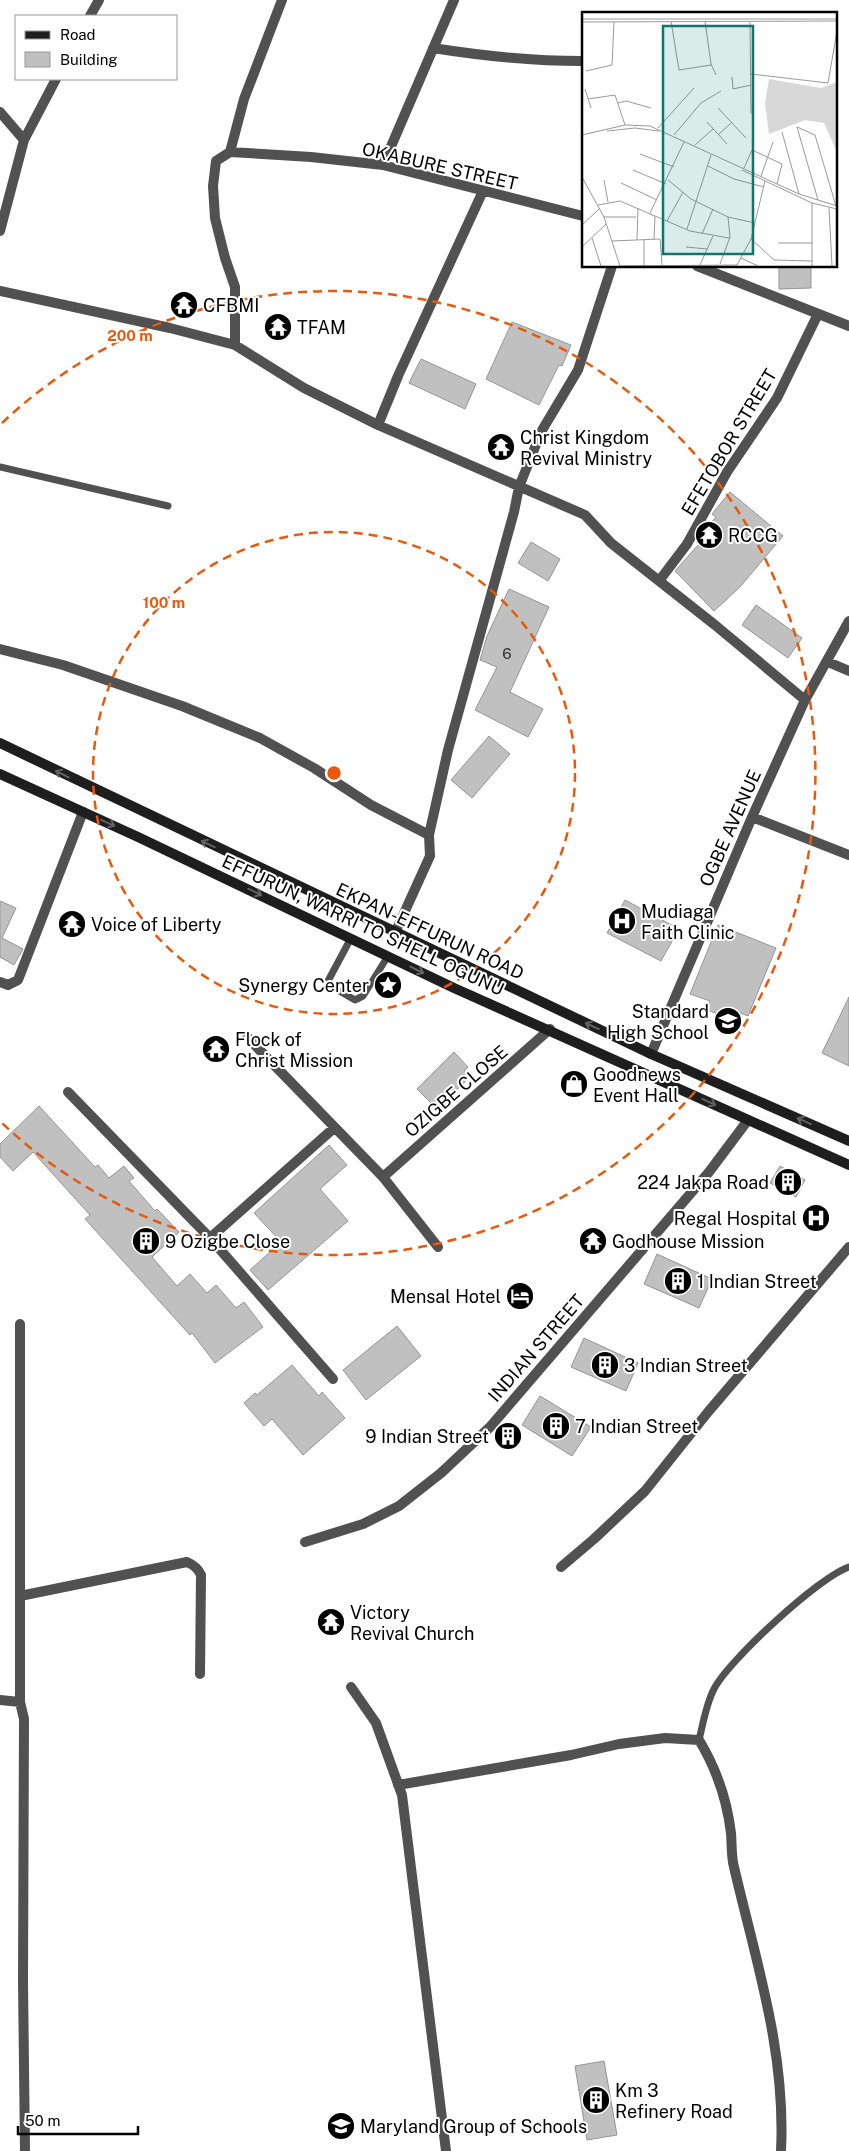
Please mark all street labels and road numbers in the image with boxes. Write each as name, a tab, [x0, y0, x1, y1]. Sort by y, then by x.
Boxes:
street label: OKABURE STREET	[360, 138, 520, 194]
street label: EFETOBOR STREET	[677, 365, 781, 519]
street label: OGBE AVENUE	[695, 766, 765, 890]
street label: EFFURUN, WARRI TO SHELL OGUNU	[219, 850, 507, 1000]
street label: EKPAN-EFFURUN ROAD	[333, 878, 527, 984]
street label: OZIGBE CLOSE	[400, 1041, 512, 1141]
street label: INDIAN STREET	[484, 1290, 588, 1406]

